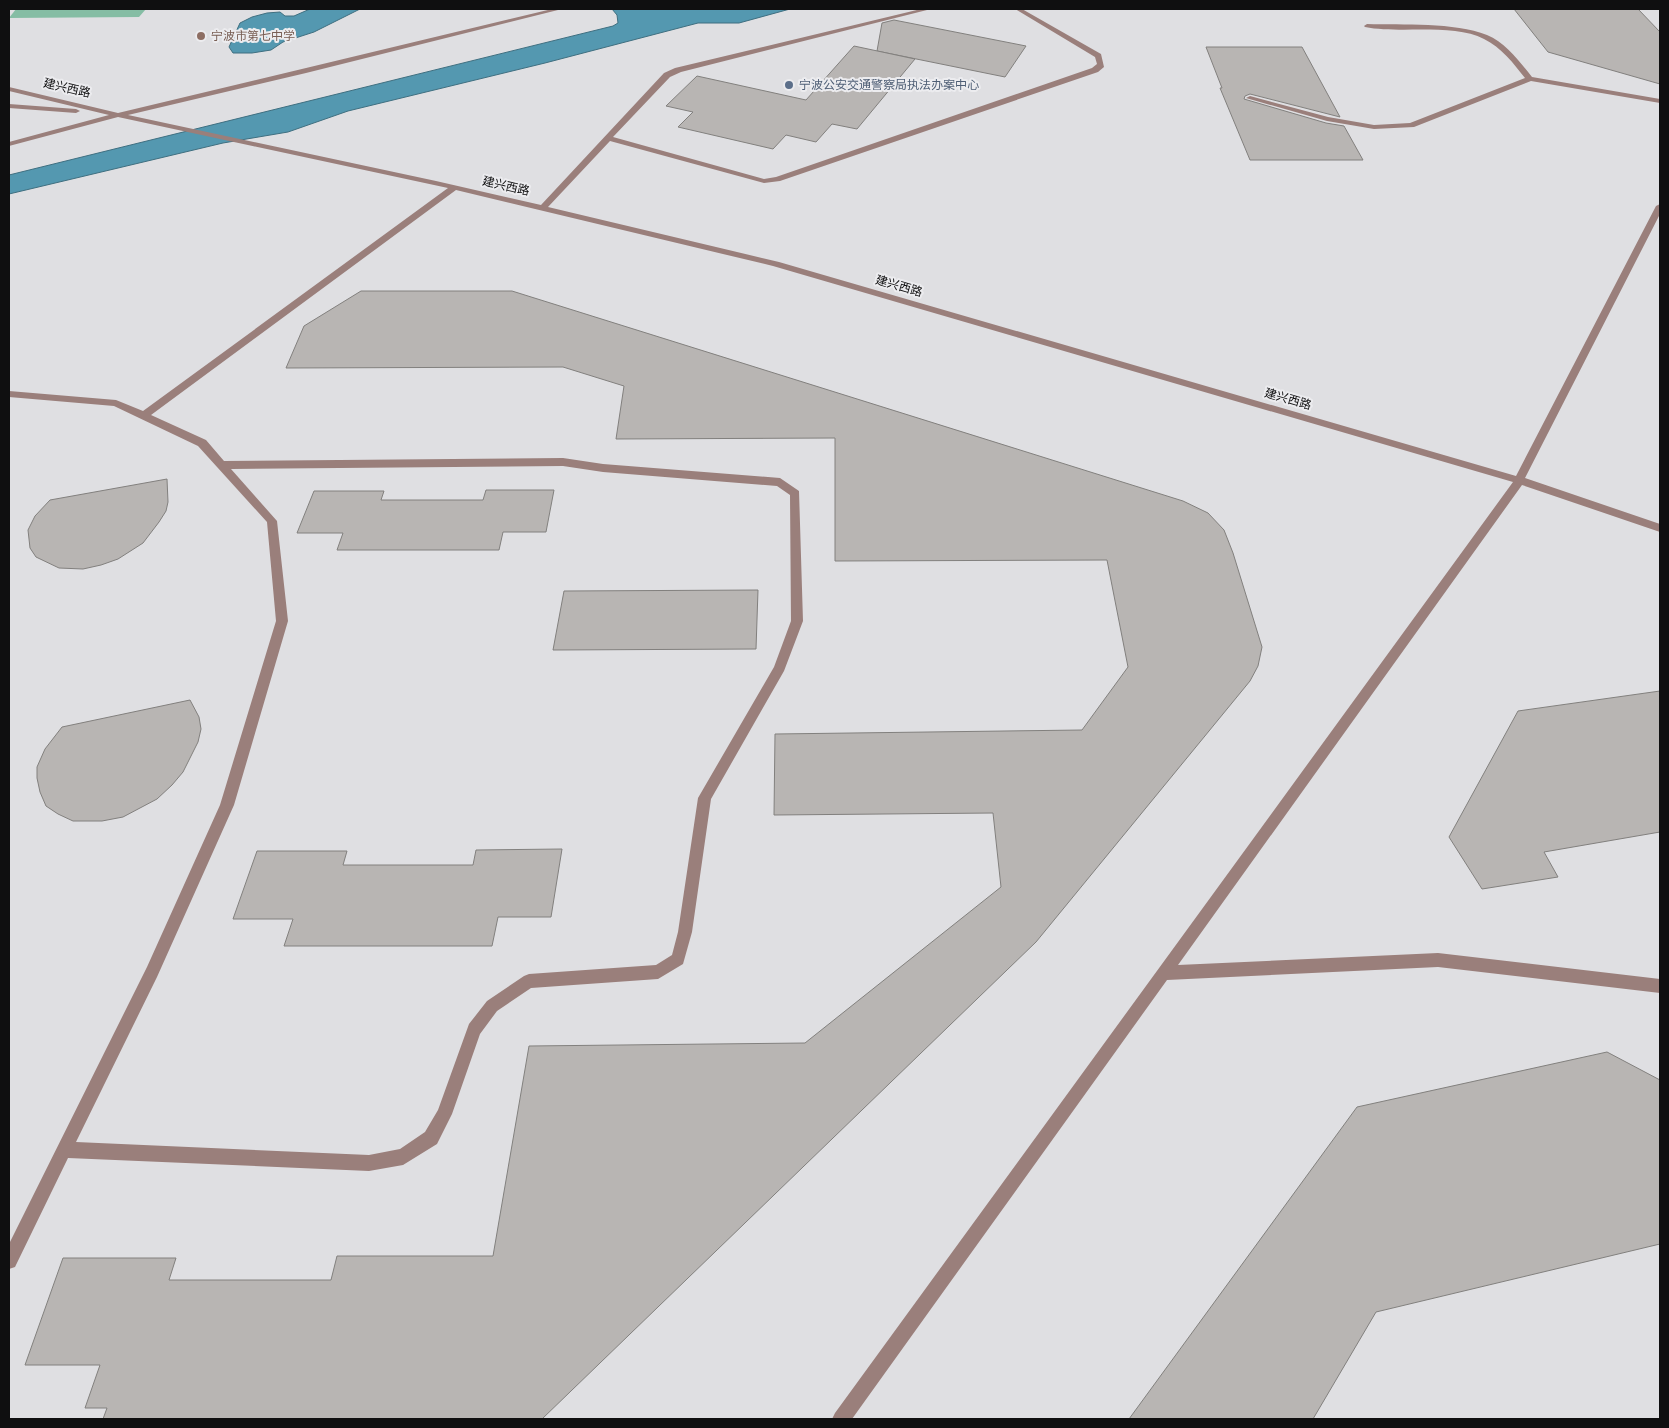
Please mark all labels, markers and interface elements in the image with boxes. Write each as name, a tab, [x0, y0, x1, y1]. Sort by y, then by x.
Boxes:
place label: 宁波市第七中学	[211, 29, 295, 43]
marker: 宁波市第七中学	[195, 30, 207, 42]
street label: 建兴西路	[42, 76, 92, 100]
place label: 宁波公安交通警察局执法办案中心	[799, 78, 979, 92]
marker: 宁波公安交通警察局执法办案中心	[783, 79, 795, 91]
street label: 建兴西路	[481, 174, 531, 198]
street label: 建兴西路	[874, 273, 924, 299]
street label: 建兴西路	[1263, 386, 1313, 412]

